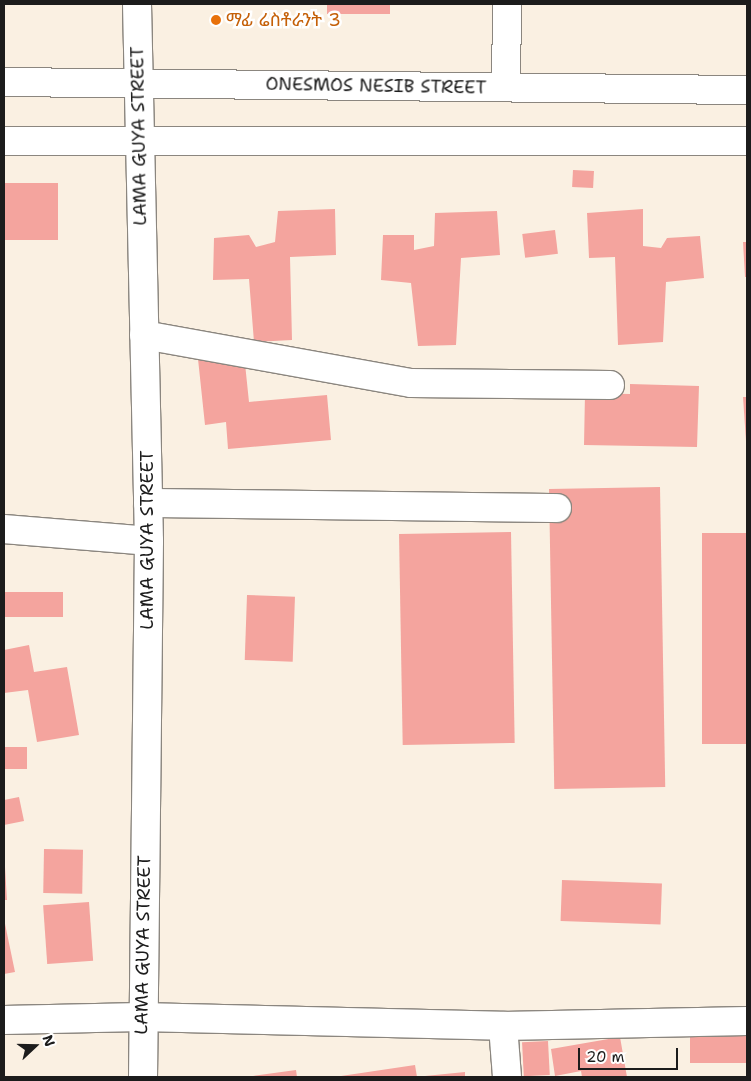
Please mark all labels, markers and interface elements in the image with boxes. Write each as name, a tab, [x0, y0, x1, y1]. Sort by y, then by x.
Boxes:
place label: ማፊ ሬስቶራንት 3	[226, 9, 341, 31]
marker: ማፊ ሬስቶራንት 3	[210, 14, 222, 26]
street label: LAMA GUYA STREET	[127, 46, 151, 226]
street label: ONESMOS NESIB STREET	[265, 73, 487, 99]
street label: LAMA GUYA STREET	[136, 450, 158, 630]
street label: LAMA GUYA STREET	[131, 855, 155, 1035]
north arrow	[10, 1021, 60, 1071]
text: N	[39, 1032, 59, 1049]
scale bar	[581, 1038, 681, 1070]
text: 20 m	[586, 1047, 625, 1067]

